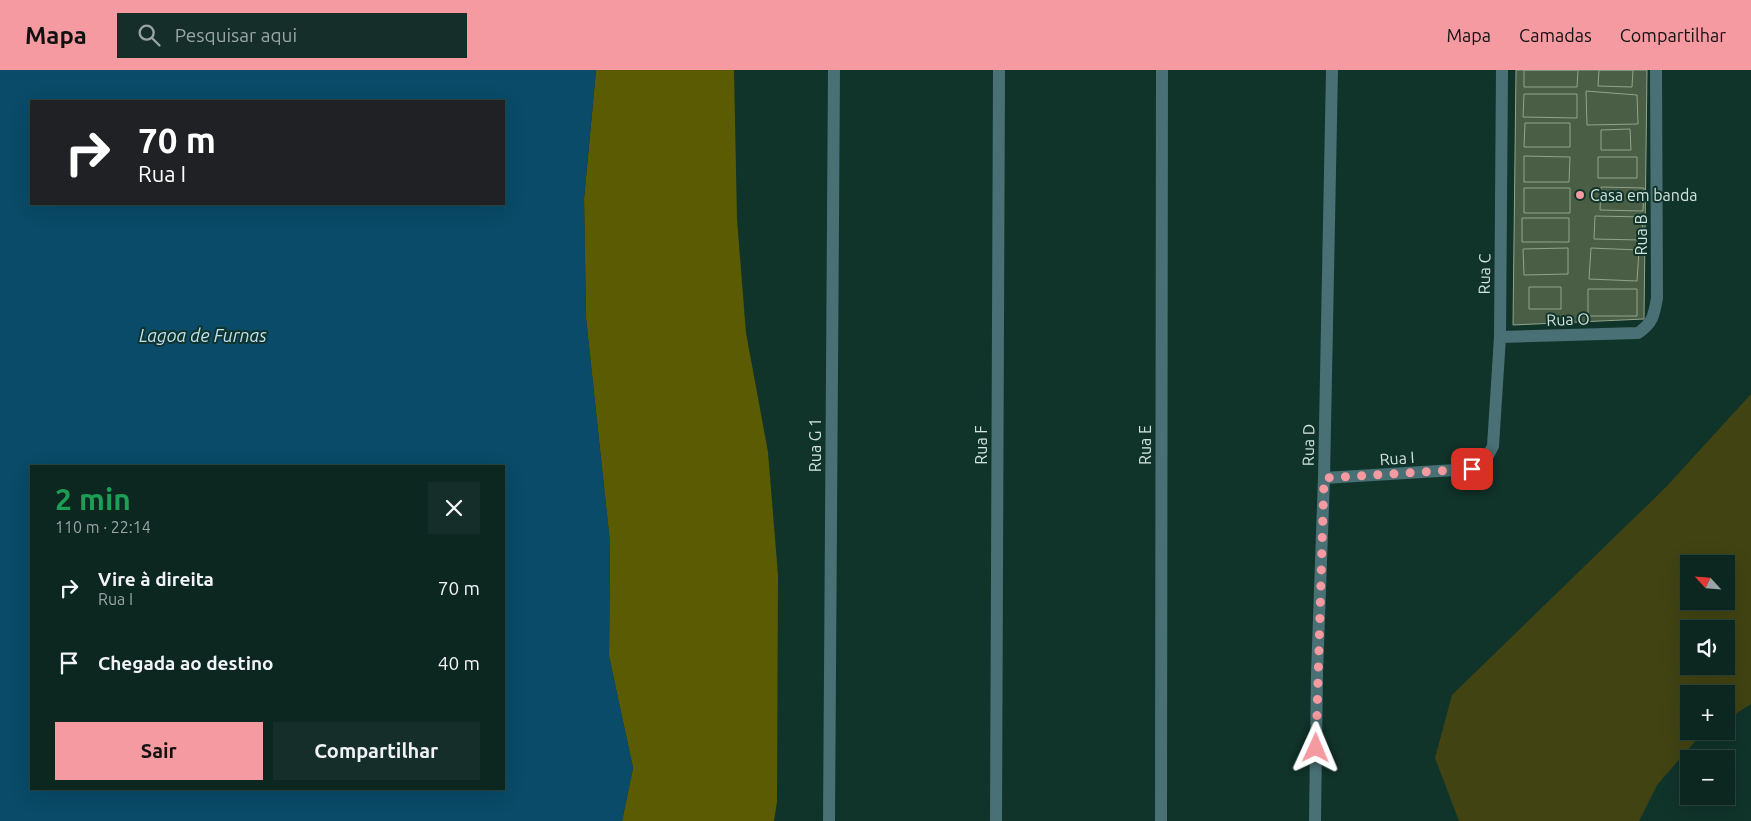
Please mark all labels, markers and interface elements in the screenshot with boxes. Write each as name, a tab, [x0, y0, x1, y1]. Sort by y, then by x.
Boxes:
search box	[117, 13, 467, 58]
icon: search	[135, 21, 163, 49]
text: Mapa	[25, 22, 87, 49]
text: Pesquisar aqui	[175, 24, 297, 46]
text: Mapa	[1446, 25, 1491, 45]
text: Camadas	[1519, 25, 1592, 45]
text: Compartilhar	[1620, 25, 1726, 45]
icon: right	[55, 120, 120, 185]
text: 70 m	[138, 120, 216, 160]
text: Rua I	[138, 161, 186, 186]
place label: Casa em banda	[1590, 186, 1698, 204]
marker: Casa em banda	[1574, 189, 1586, 201]
street label: Rua B	[1632, 214, 1650, 256]
street label: Rua C	[1475, 253, 1493, 295]
street label: Rua O	[1546, 309, 1590, 329]
water label: Lagoa de Furnas	[139, 325, 267, 345]
street label: Rua G 1	[806, 418, 824, 472]
street label: Rua D	[1299, 424, 1317, 466]
street label: Rua F	[972, 425, 990, 465]
street label: Rua E	[1136, 425, 1154, 465]
street label: Rua I	[1379, 448, 1415, 468]
pin	[1451, 448, 1493, 490]
icon: arrive	[1458, 455, 1486, 483]
text: 2 min	[55, 482, 131, 516]
button: close	[428, 482, 480, 534]
text: 110 m · 22:14	[55, 518, 151, 536]
north arrow	[1680, 555, 1735, 610]
map controls	[1680, 555, 1735, 805]
text: Vire à direita	[98, 568, 214, 590]
icon: right	[55, 574, 83, 602]
text: 70 m	[438, 577, 480, 599]
text: Rua I	[98, 590, 133, 608]
button: sound	[1680, 620, 1735, 675]
icon: arrive	[55, 649, 83, 677]
text: Chegada ao destino	[98, 652, 274, 674]
text: 40 m	[438, 652, 480, 674]
button: +	[1680, 685, 1735, 740]
position arrow	[1289, 721, 1341, 773]
button: Sair	[55, 722, 263, 780]
button: Compartilhar	[273, 722, 480, 780]
button: −	[1680, 750, 1735, 805]

